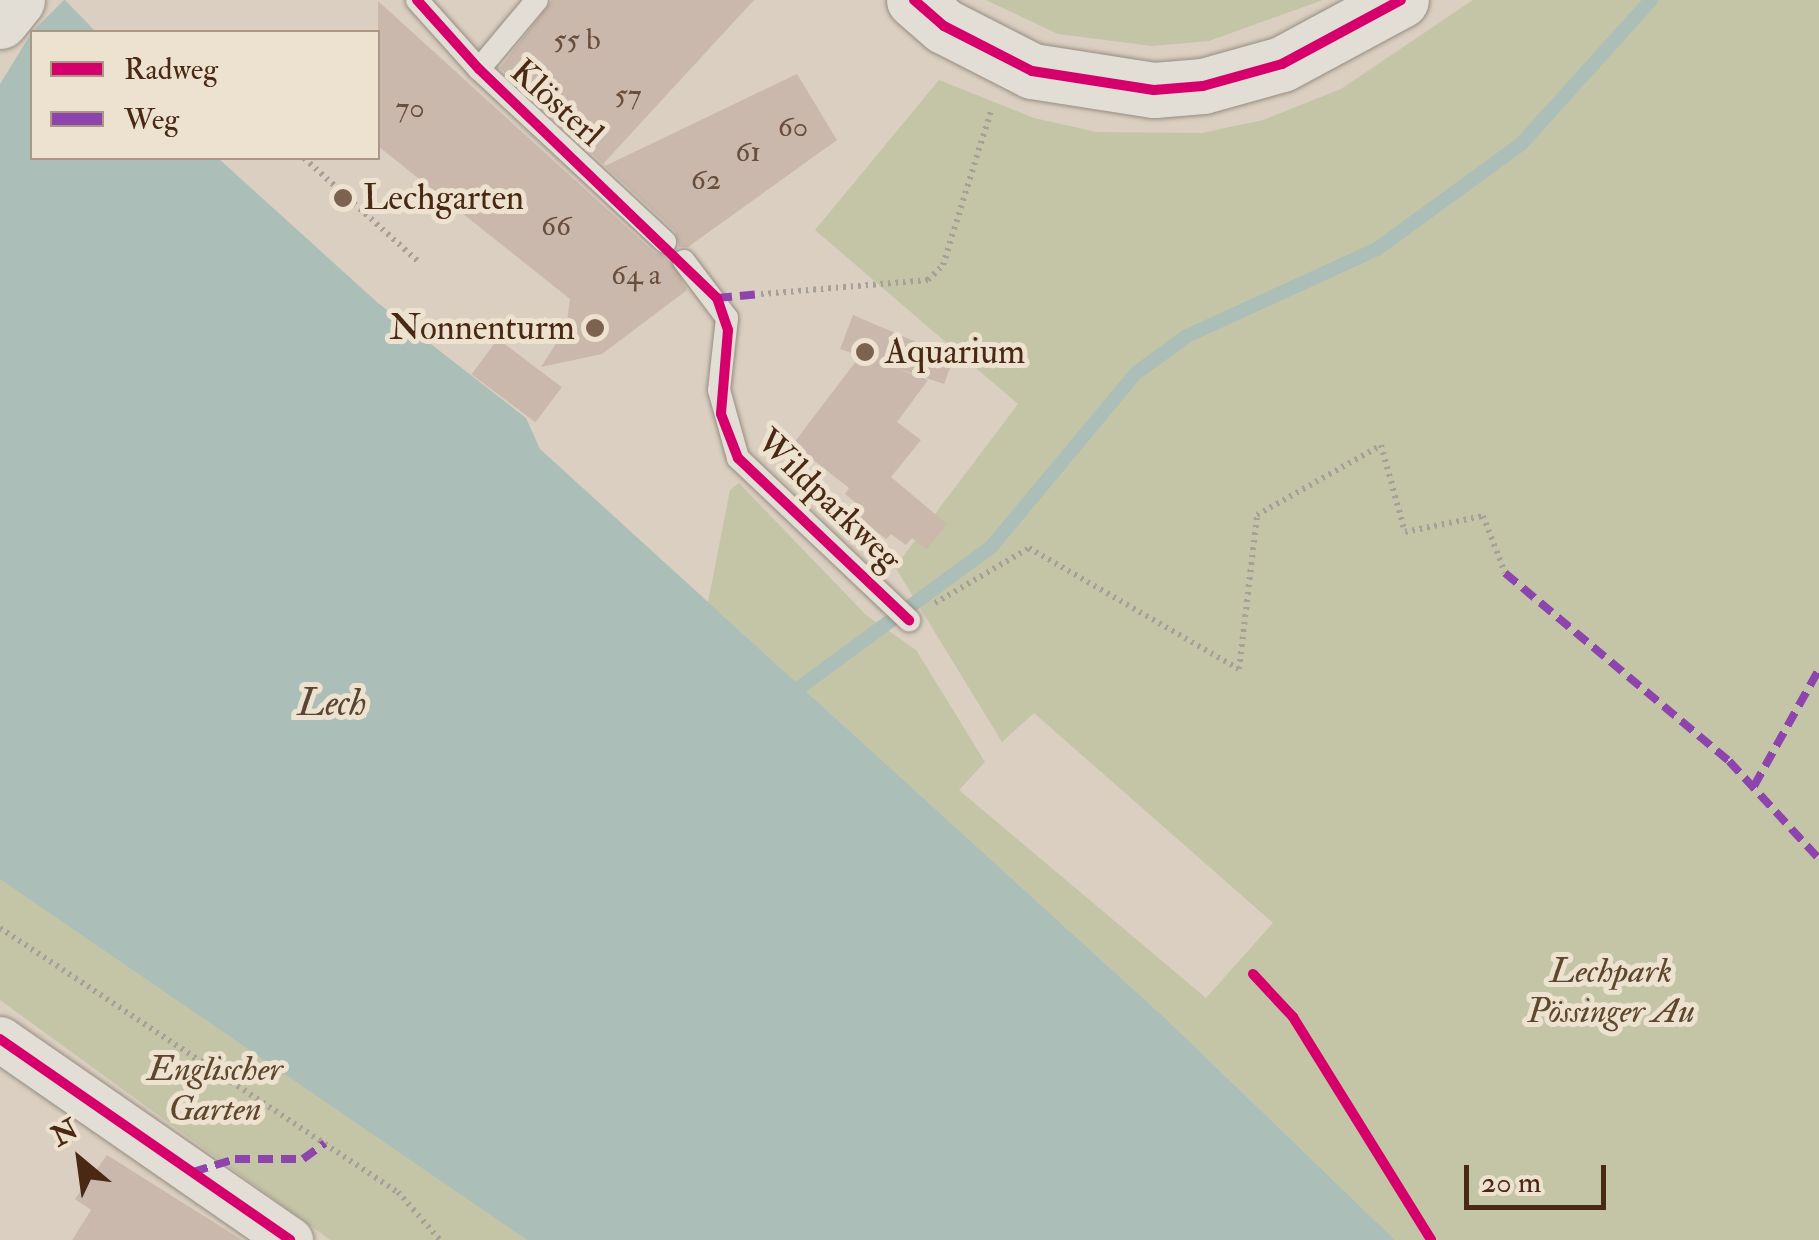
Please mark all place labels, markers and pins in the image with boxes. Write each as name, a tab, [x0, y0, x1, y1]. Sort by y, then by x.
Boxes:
place label: Lechgarten	[363, 177, 524, 219]
marker: Lechgarten	[332, 187, 354, 209]
place label: Nonnenturm	[389, 307, 575, 349]
marker: Nonnenturm	[584, 317, 606, 339]
place label: Aquarium	[885, 331, 1025, 373]
marker: Aquarium	[854, 341, 876, 363]

